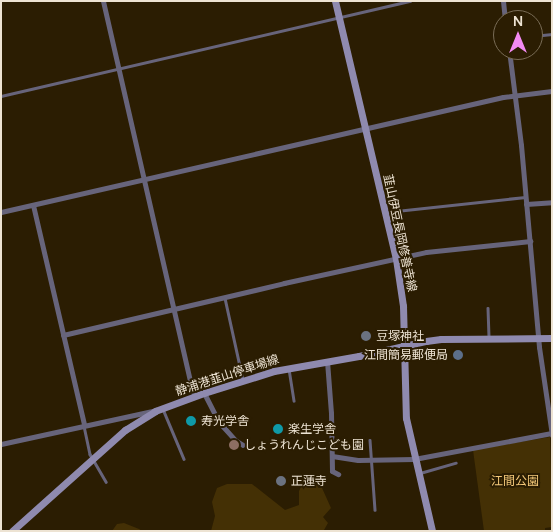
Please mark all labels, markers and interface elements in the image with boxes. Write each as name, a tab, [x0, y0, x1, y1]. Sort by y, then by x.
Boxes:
north arrow	[493, 10, 543, 60]
text: N	[513, 11, 523, 30]
street label: 韮山伊豆長岡修善寺線	[380, 173, 420, 293]
place label: 豆塚神社	[376, 329, 424, 343]
marker: 豆塚神社	[360, 330, 372, 342]
place label: 江間簡易郵便局	[364, 348, 448, 362]
marker: 江間簡易郵便局	[452, 349, 464, 361]
street label: 静浦港韮山停車場線	[173, 351, 281, 399]
place label: 寿光学舎	[201, 414, 249, 428]
marker: 寿光学舎	[185, 415, 197, 427]
place label: 楽生学舎	[288, 422, 336, 436]
marker: 楽生学舎	[272, 423, 284, 435]
place label: しょうれんじこども園	[244, 438, 364, 452]
marker: しょうれんじこども園	[228, 439, 240, 451]
place label: 正蓮寺	[291, 474, 327, 488]
park label: 江間公園	[491, 474, 539, 488]
marker: 正蓮寺	[275, 475, 287, 487]

